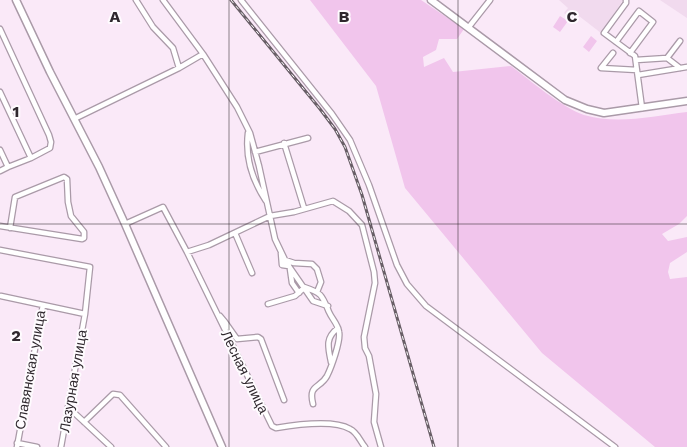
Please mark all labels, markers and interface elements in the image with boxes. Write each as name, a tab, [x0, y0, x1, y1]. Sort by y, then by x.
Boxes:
text: A	[110, 7, 121, 26]
text: B	[339, 7, 350, 26]
text: C	[567, 7, 578, 26]
text: 1	[13, 102, 19, 121]
street label: Славянская улица	[12, 309, 48, 431]
text: 2	[11, 326, 21, 345]
street label: Лазурная улица	[56, 328, 90, 434]
street label: Лесная улица	[218, 328, 272, 416]

